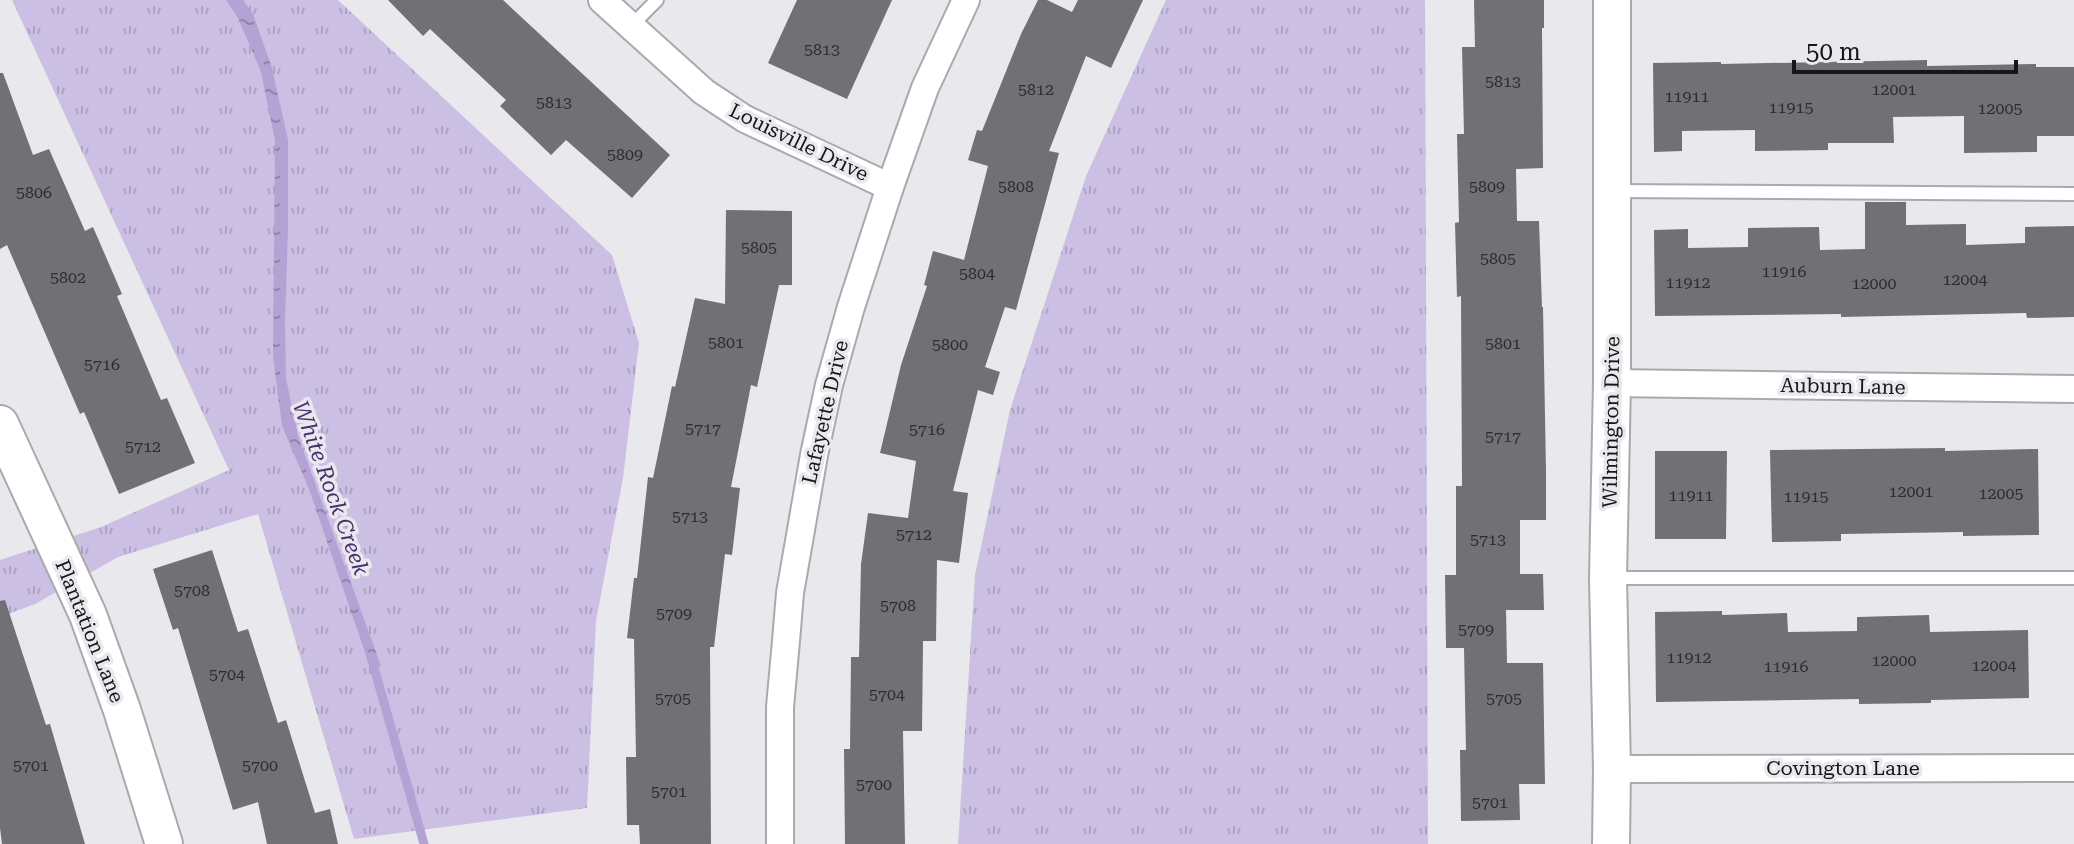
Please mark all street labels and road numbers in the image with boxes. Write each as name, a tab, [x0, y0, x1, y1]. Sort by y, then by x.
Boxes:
street label: Louisville Drive	[726, 98, 872, 186]
street label: Wilmington Drive	[1598, 336, 1624, 508]
street label: Lafayette Drive	[797, 338, 853, 486]
street label: Auburn Lane	[1780, 373, 1906, 399]
street label: Plantation Lane	[50, 556, 130, 706]
street label: Covington Lane	[1766, 756, 1920, 780]

